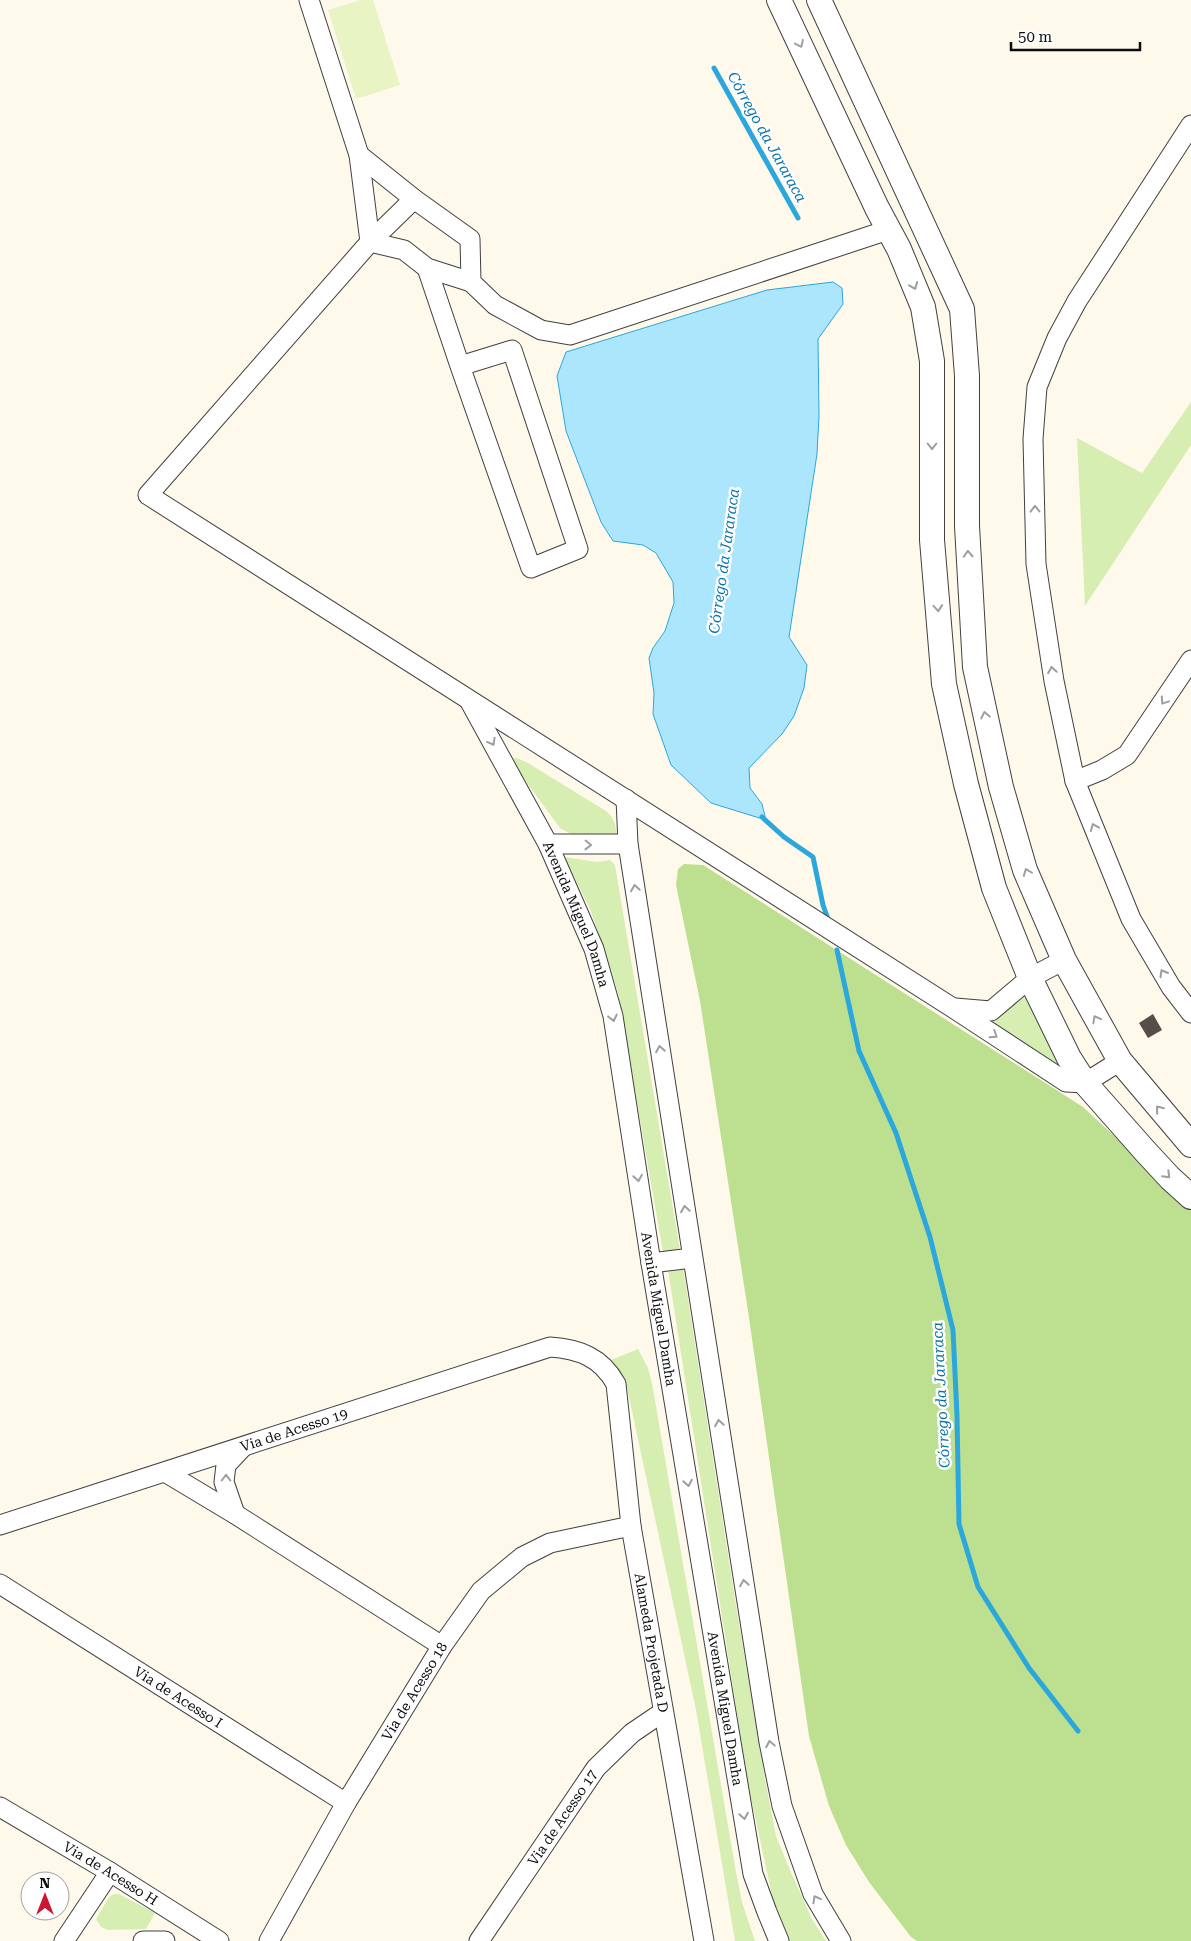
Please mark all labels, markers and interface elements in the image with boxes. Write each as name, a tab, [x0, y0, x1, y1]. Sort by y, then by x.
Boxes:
scale bar	[1011, 20, 1140, 52]
text: 50 m	[1018, 28, 1053, 46]
one-way arrow	[794, 39, 804, 48]
water label: Córrego da Jararaca	[724, 69, 810, 205]
one-way arrow	[908, 281, 918, 290]
one-way arrow	[927, 442, 937, 450]
water label: Córrego da Jararaca	[705, 487, 743, 635]
one-way arrow	[1029, 505, 1040, 513]
one-way arrow	[963, 549, 974, 557]
one-way arrow	[932, 605, 943, 613]
one-way arrow	[1048, 666, 1058, 675]
one-way arrow	[1161, 695, 1170, 704]
one-way arrow	[981, 710, 991, 719]
one-way arrow	[486, 737, 496, 746]
one-way arrow	[1090, 823, 1100, 832]
street label: Avenida Miguel Damha	[540, 839, 612, 989]
one-way arrow	[585, 840, 593, 850]
one-way arrow	[1023, 868, 1033, 877]
one-way arrow	[630, 884, 641, 892]
one-way arrow	[1159, 970, 1169, 979]
one-way arrow	[607, 1013, 618, 1022]
one-way arrow	[1092, 1015, 1102, 1024]
one-way arrow	[988, 1029, 998, 1038]
one-way arrow	[655, 1045, 666, 1053]
one-way arrow	[1155, 1105, 1164, 1114]
one-way arrow	[1161, 1169, 1170, 1178]
one-way arrow	[632, 1175, 643, 1183]
one-way arrow	[680, 1205, 691, 1213]
street label: Avenida Miguel Damha	[638, 1231, 679, 1388]
water label: Córrego da Jararaca	[928, 1321, 954, 1469]
street label: Via de Acesso 19	[238, 1405, 350, 1455]
one-way arrow	[714, 1419, 724, 1427]
one-way arrow	[221, 1474, 231, 1482]
one-way arrow	[682, 1479, 692, 1488]
street label: Alameda Projetada D	[631, 1572, 672, 1714]
one-way arrow	[739, 1579, 750, 1587]
street label: Avenida Miguel Damha	[705, 1630, 746, 1787]
street label: Via de Acesso 18	[378, 1639, 450, 1743]
street label: Via de Acesso I	[131, 1663, 225, 1731]
one-way arrow	[765, 1739, 775, 1748]
street label: Via de Acesso 17	[524, 1767, 601, 1868]
one-way arrow	[738, 1812, 748, 1821]
street label: Via de Acesso H	[61, 1838, 161, 1908]
north arrow	[20, 1871, 70, 1921]
text: N	[40, 1875, 51, 1891]
one-way arrow	[813, 1895, 823, 1904]

